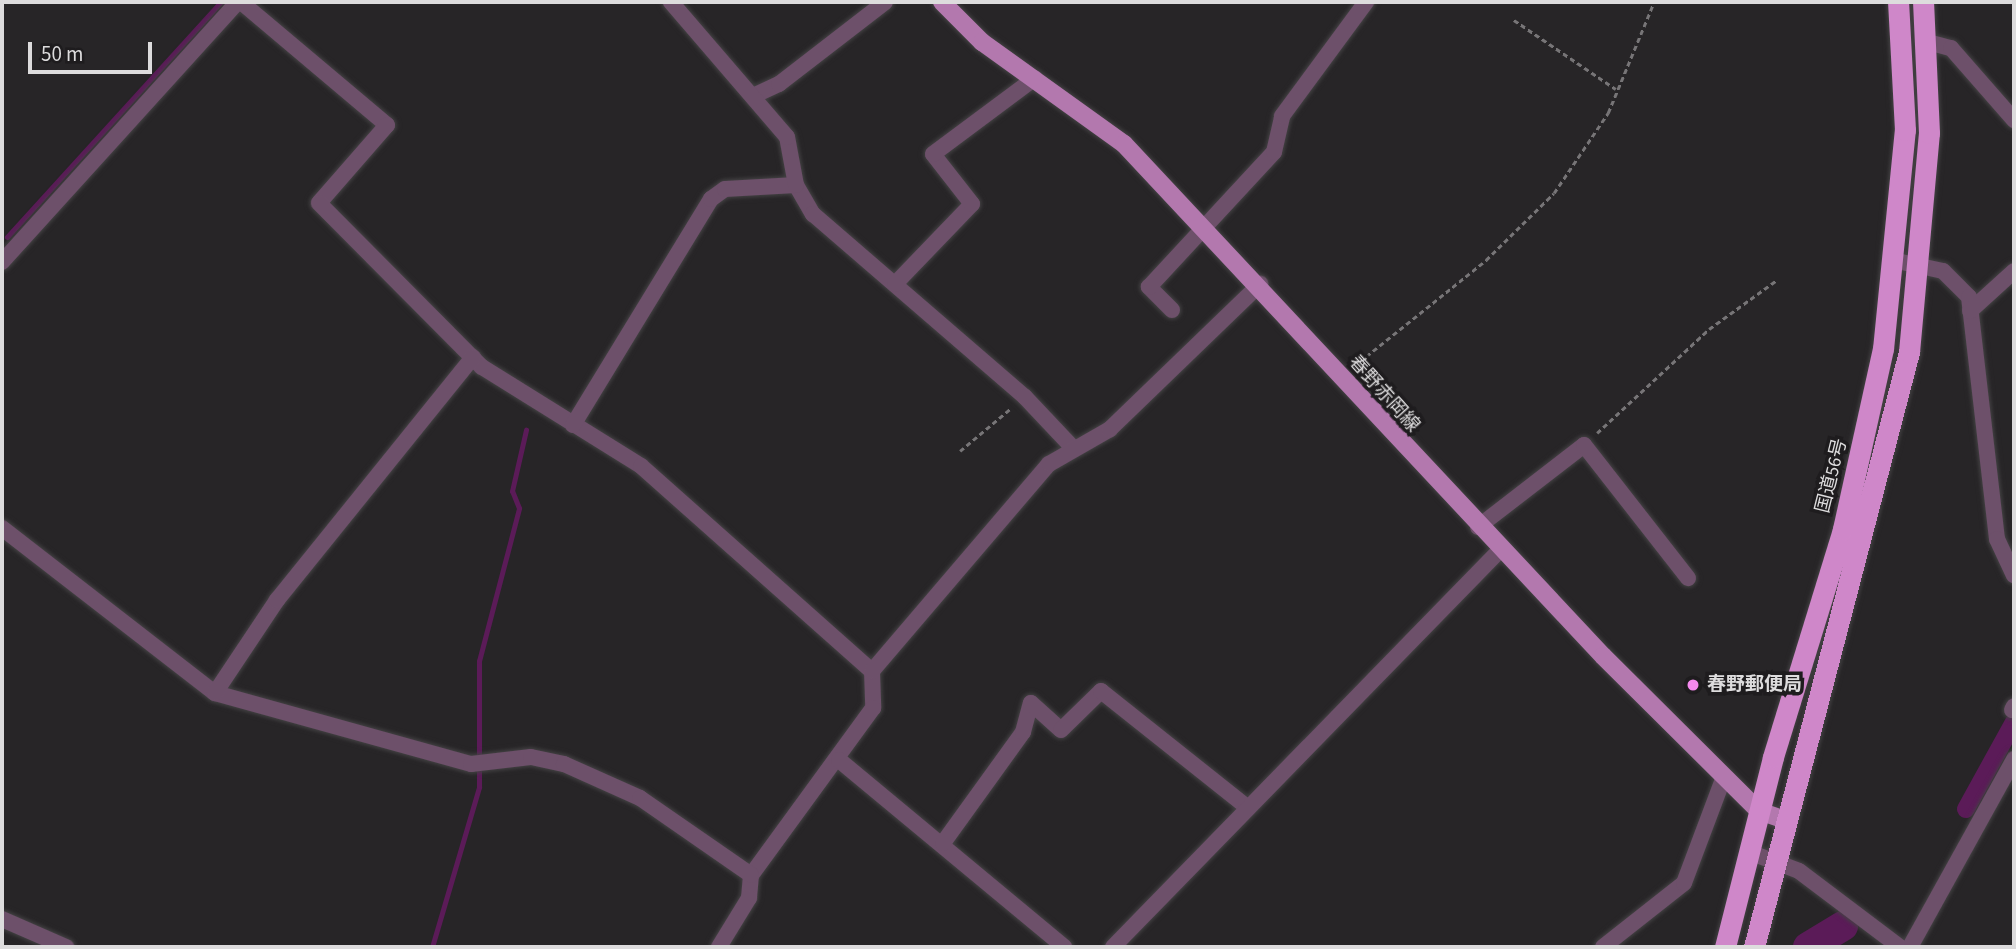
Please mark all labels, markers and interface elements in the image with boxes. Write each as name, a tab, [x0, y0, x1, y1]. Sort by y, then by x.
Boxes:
scale bar	[32, 28, 156, 72]
text: 50 m	[41, 39, 83, 69]
street label: 春野赤岡線	[1344, 351, 1424, 437]
street label: 国道56号	[1812, 436, 1852, 516]
place label: 春野郵便局	[1707, 674, 1802, 696]
marker: 春野郵便局	[1685, 677, 1701, 693]

